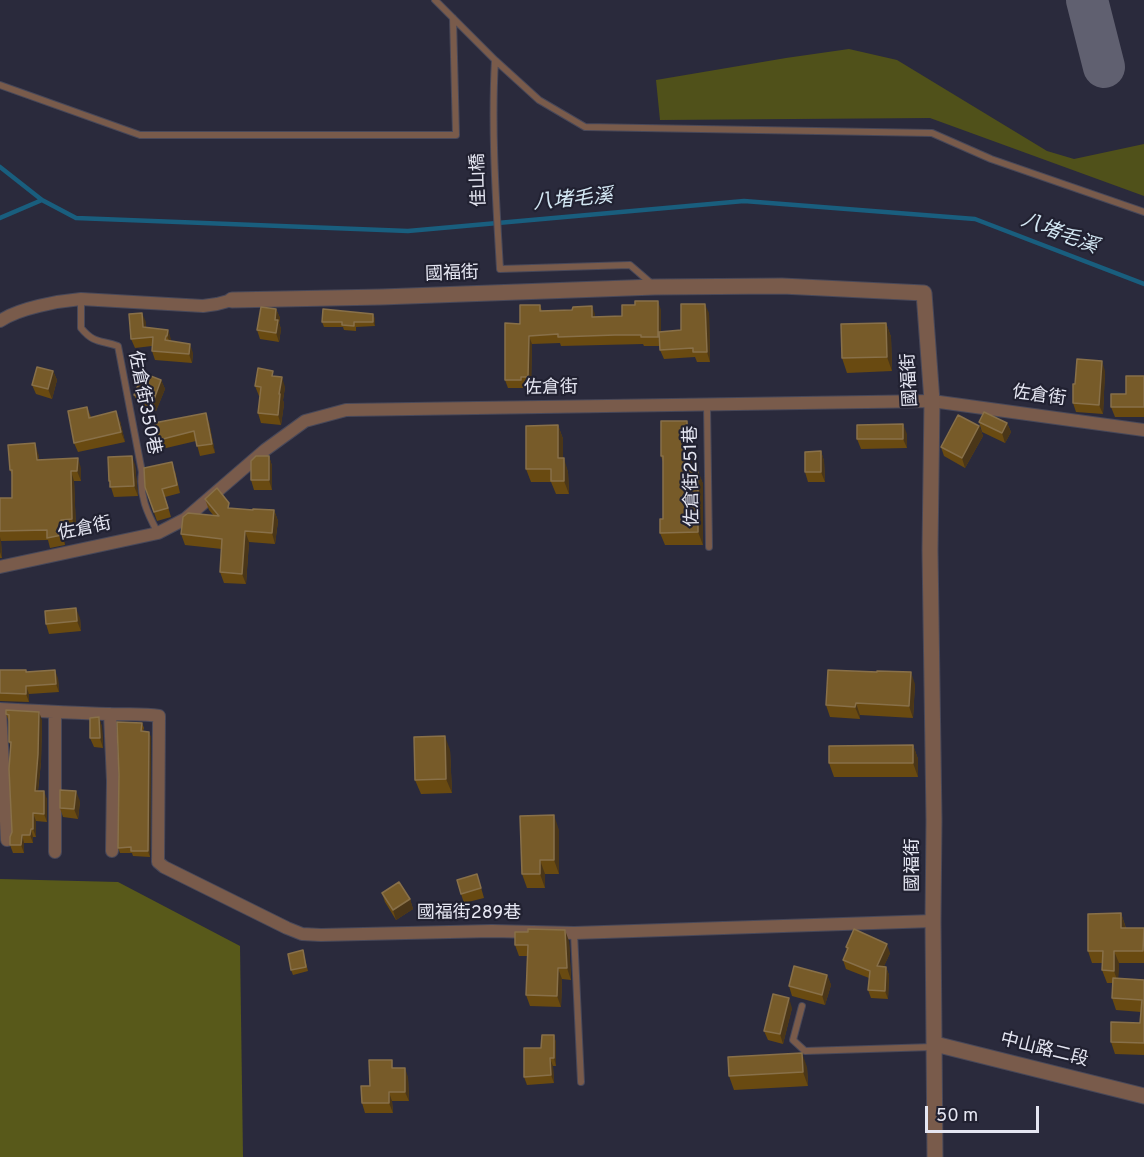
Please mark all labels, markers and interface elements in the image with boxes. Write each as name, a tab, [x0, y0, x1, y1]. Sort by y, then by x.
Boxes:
street label: 佳山橋	[468, 153, 492, 207]
water label: 八堵毛溪	[532, 186, 614, 216]
water label: 八堵毛溪	[1017, 209, 1101, 261]
street label: 國福街	[425, 263, 479, 287]
street label: 佐倉街350巷	[122, 349, 164, 457]
street label: 國福街	[899, 352, 923, 408]
street label: 佐倉街	[524, 378, 578, 400]
street label: 佐倉街	[1011, 383, 1067, 411]
street label: 佐倉街251巷	[681, 425, 705, 527]
street label: 佐倉街	[56, 514, 114, 546]
street label: 國福街	[903, 838, 925, 892]
street label: 國福街289巷	[417, 903, 521, 925]
street label: 中山路二段	[998, 1030, 1090, 1072]
scale bar	[928, 1094, 1042, 1132]
text: 50 m	[936, 1105, 978, 1128]

